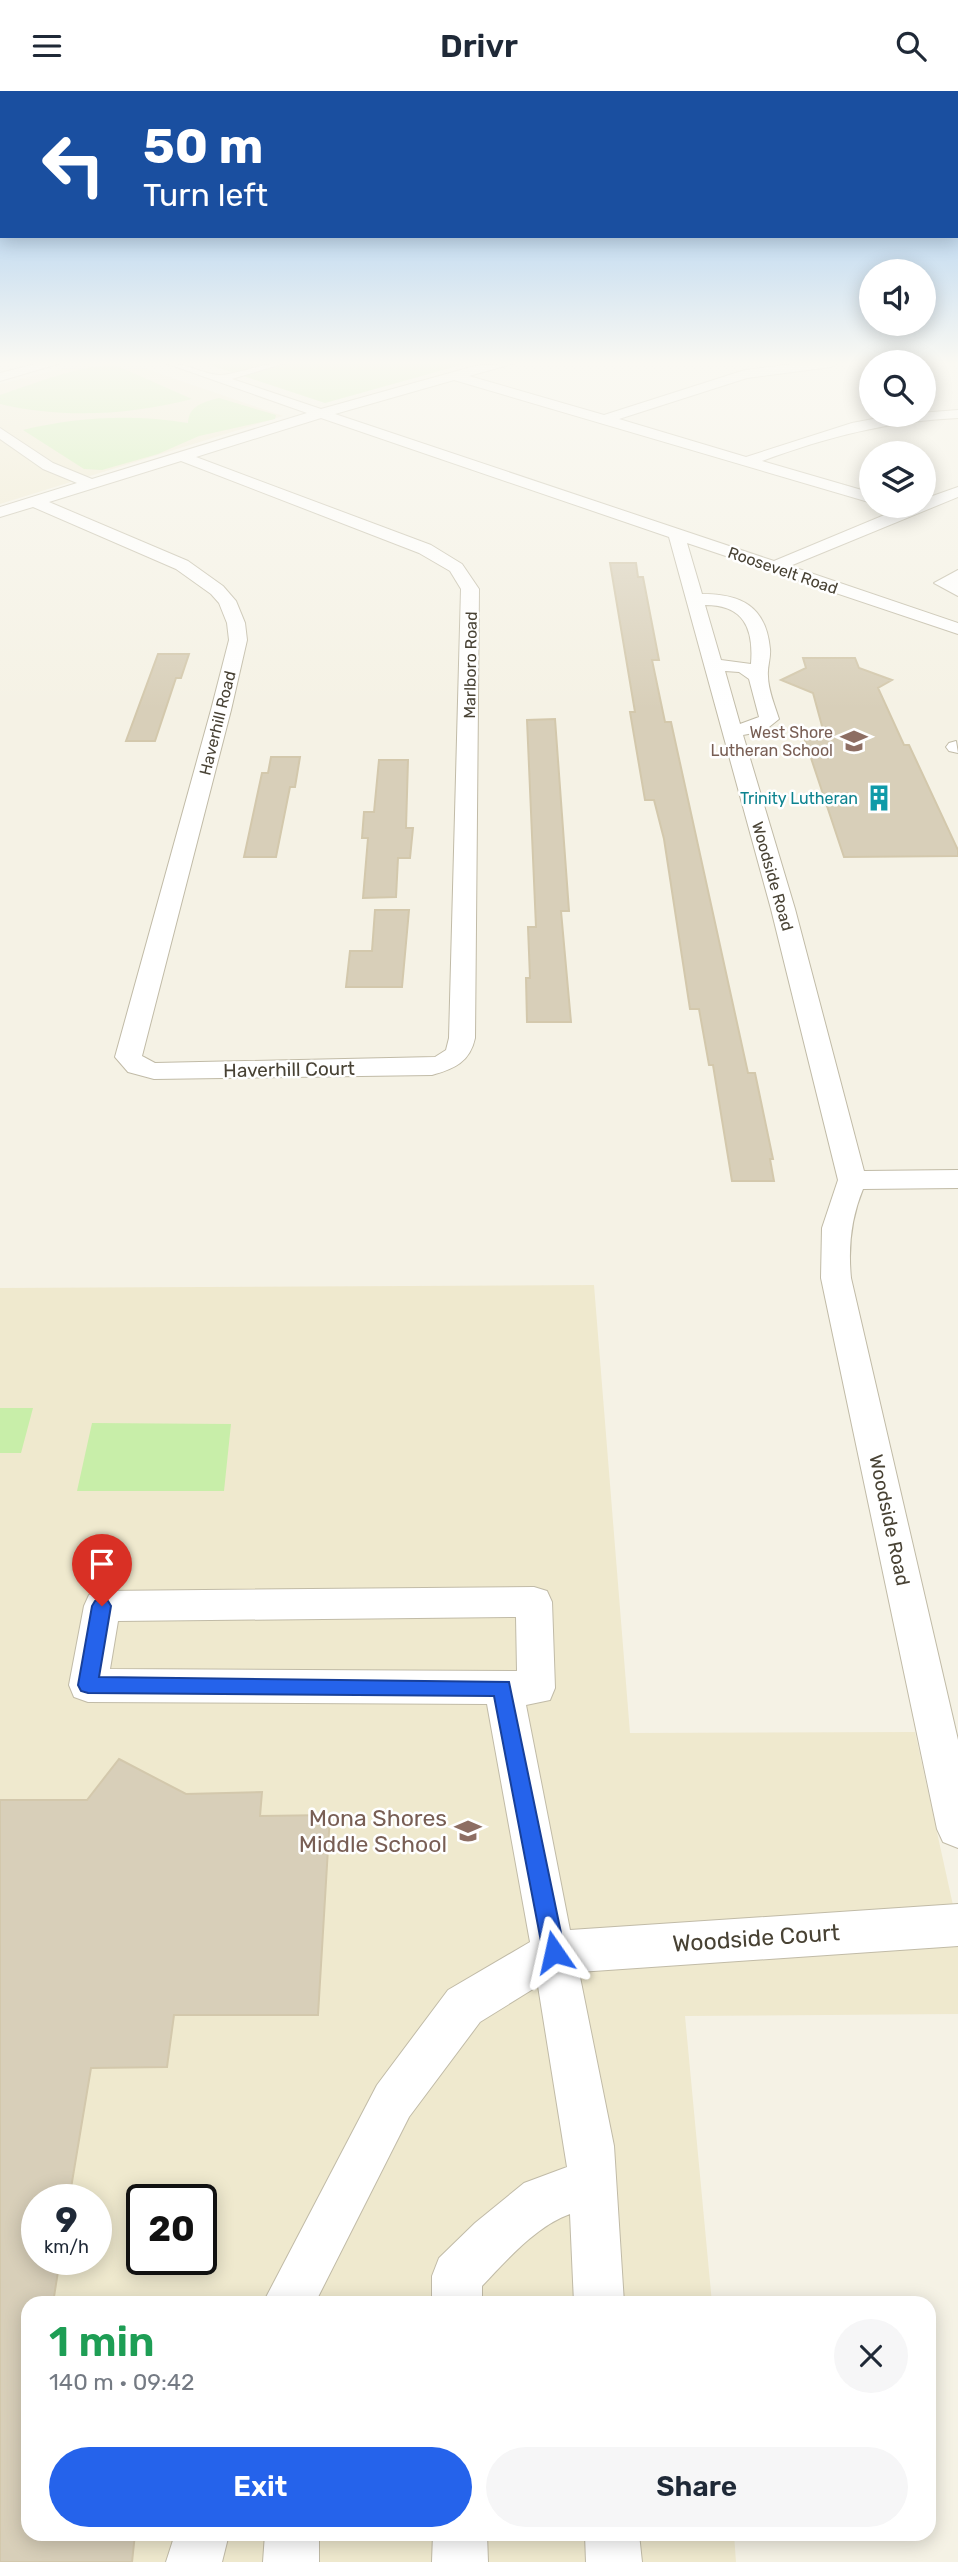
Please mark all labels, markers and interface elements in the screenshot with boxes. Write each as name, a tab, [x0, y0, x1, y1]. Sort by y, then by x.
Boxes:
icon: menu	[28, 27, 66, 65]
text: Drivr	[440, 27, 518, 65]
icon: search	[892, 27, 930, 65]
text: 50 m	[143, 117, 263, 175]
icon: left	[28, 119, 119, 210]
text: Turn left	[143, 176, 268, 214]
map controls	[859, 259, 936, 518]
button: sound	[859, 259, 936, 336]
button: search	[859, 350, 936, 427]
button: layers	[859, 441, 936, 518]
street label: Roosevelt Road	[725, 543, 840, 598]
street label: Marlboro Road	[460, 611, 481, 719]
street label: Haverhill Road	[195, 669, 240, 777]
place label: West Shore Lutheran School	[710, 723, 833, 760]
school or university icon: West Shore Lutheran School	[839, 726, 869, 756]
building icon: Trinity Lutheran	[864, 783, 894, 813]
place label: Trinity Lutheran	[740, 789, 858, 808]
street label: Woodside Road	[748, 819, 797, 933]
street label: Haverhill Court	[223, 1057, 356, 1082]
street label: Woodside Road	[864, 1452, 915, 1588]
pin	[72, 1534, 132, 1606]
icon: arrive	[83, 1545, 121, 1583]
place label: Mona Shores Middle School	[299, 1804, 447, 1858]
school or university icon: Mona Shores Middle School	[453, 1816, 483, 1846]
position arrow	[517, 1915, 591, 1989]
street label: Woodside Court	[671, 1918, 841, 1958]
speed limit sign: 20	[126, 2184, 217, 2275]
text: 9	[55, 2199, 78, 2241]
text: km/h	[44, 2236, 89, 2258]
text: 1 min	[49, 2317, 155, 2367]
button: close	[834, 2319, 908, 2393]
text: 140 m · 09:42	[49, 2368, 195, 2396]
button: Exit	[49, 2447, 472, 2527]
button: Share	[486, 2447, 908, 2527]

